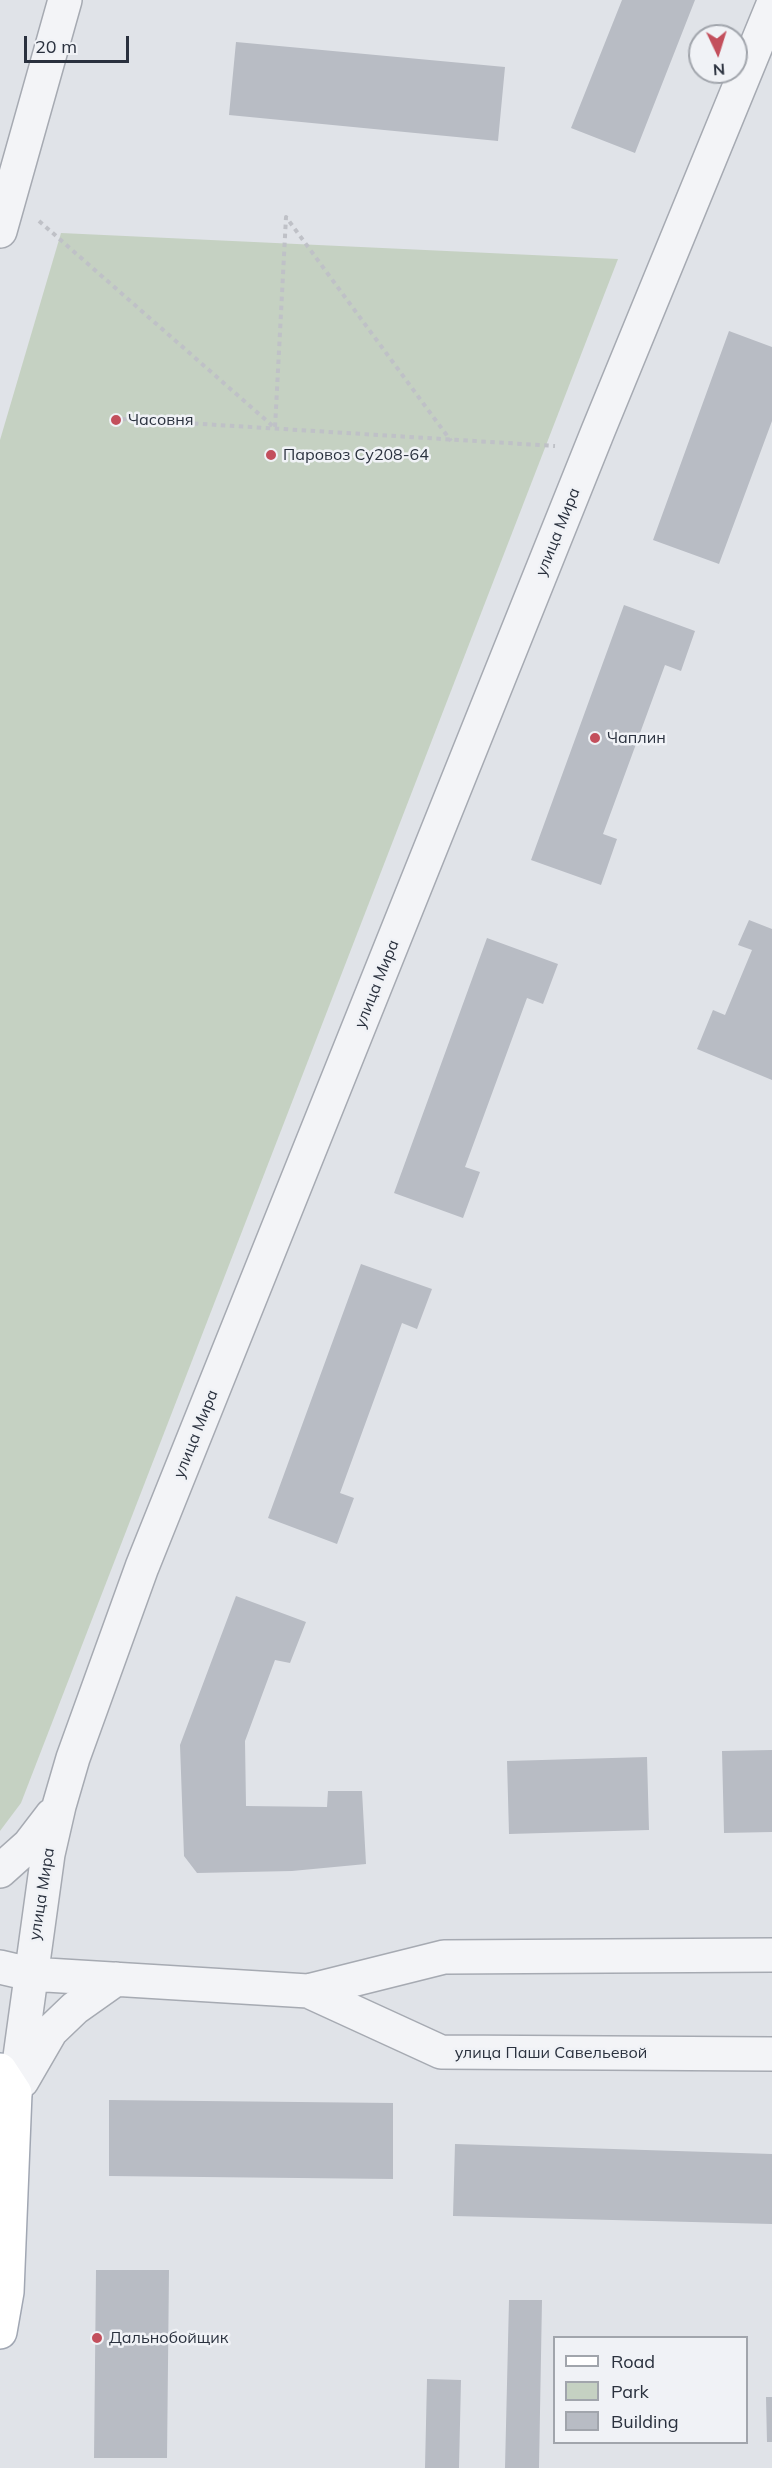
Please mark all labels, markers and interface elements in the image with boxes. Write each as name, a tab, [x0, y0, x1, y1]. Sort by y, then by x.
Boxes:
scale bar	[27, 24, 132, 62]
north arrow	[688, 24, 748, 84]
text: 20 m	[35, 35, 77, 58]
text: N	[712, 60, 726, 80]
place label: Часовня	[128, 410, 193, 430]
marker: Часовня	[109, 413, 123, 427]
place label: Паровоз Су208-64	[283, 445, 429, 465]
marker: Паровоз Су208-64	[264, 448, 278, 462]
street label: улица Мира	[532, 485, 584, 579]
place label: Чаплин	[607, 728, 666, 748]
marker: Чаплин	[588, 731, 602, 745]
street label: улица Мира	[351, 937, 403, 1031]
street label: улица Мира	[170, 1387, 222, 1481]
street label: улица Мира	[25, 1846, 59, 1942]
street label: улица Паши Савельевой	[455, 2043, 647, 2063]
place label: Дальнобойщик	[109, 2328, 228, 2348]
marker: Дальнобойщик	[90, 2331, 104, 2345]
legend	[553, 2336, 748, 2444]
text: Road	[611, 2350, 655, 2373]
text: Park	[611, 2380, 649, 2403]
text: Building	[611, 2410, 679, 2433]

